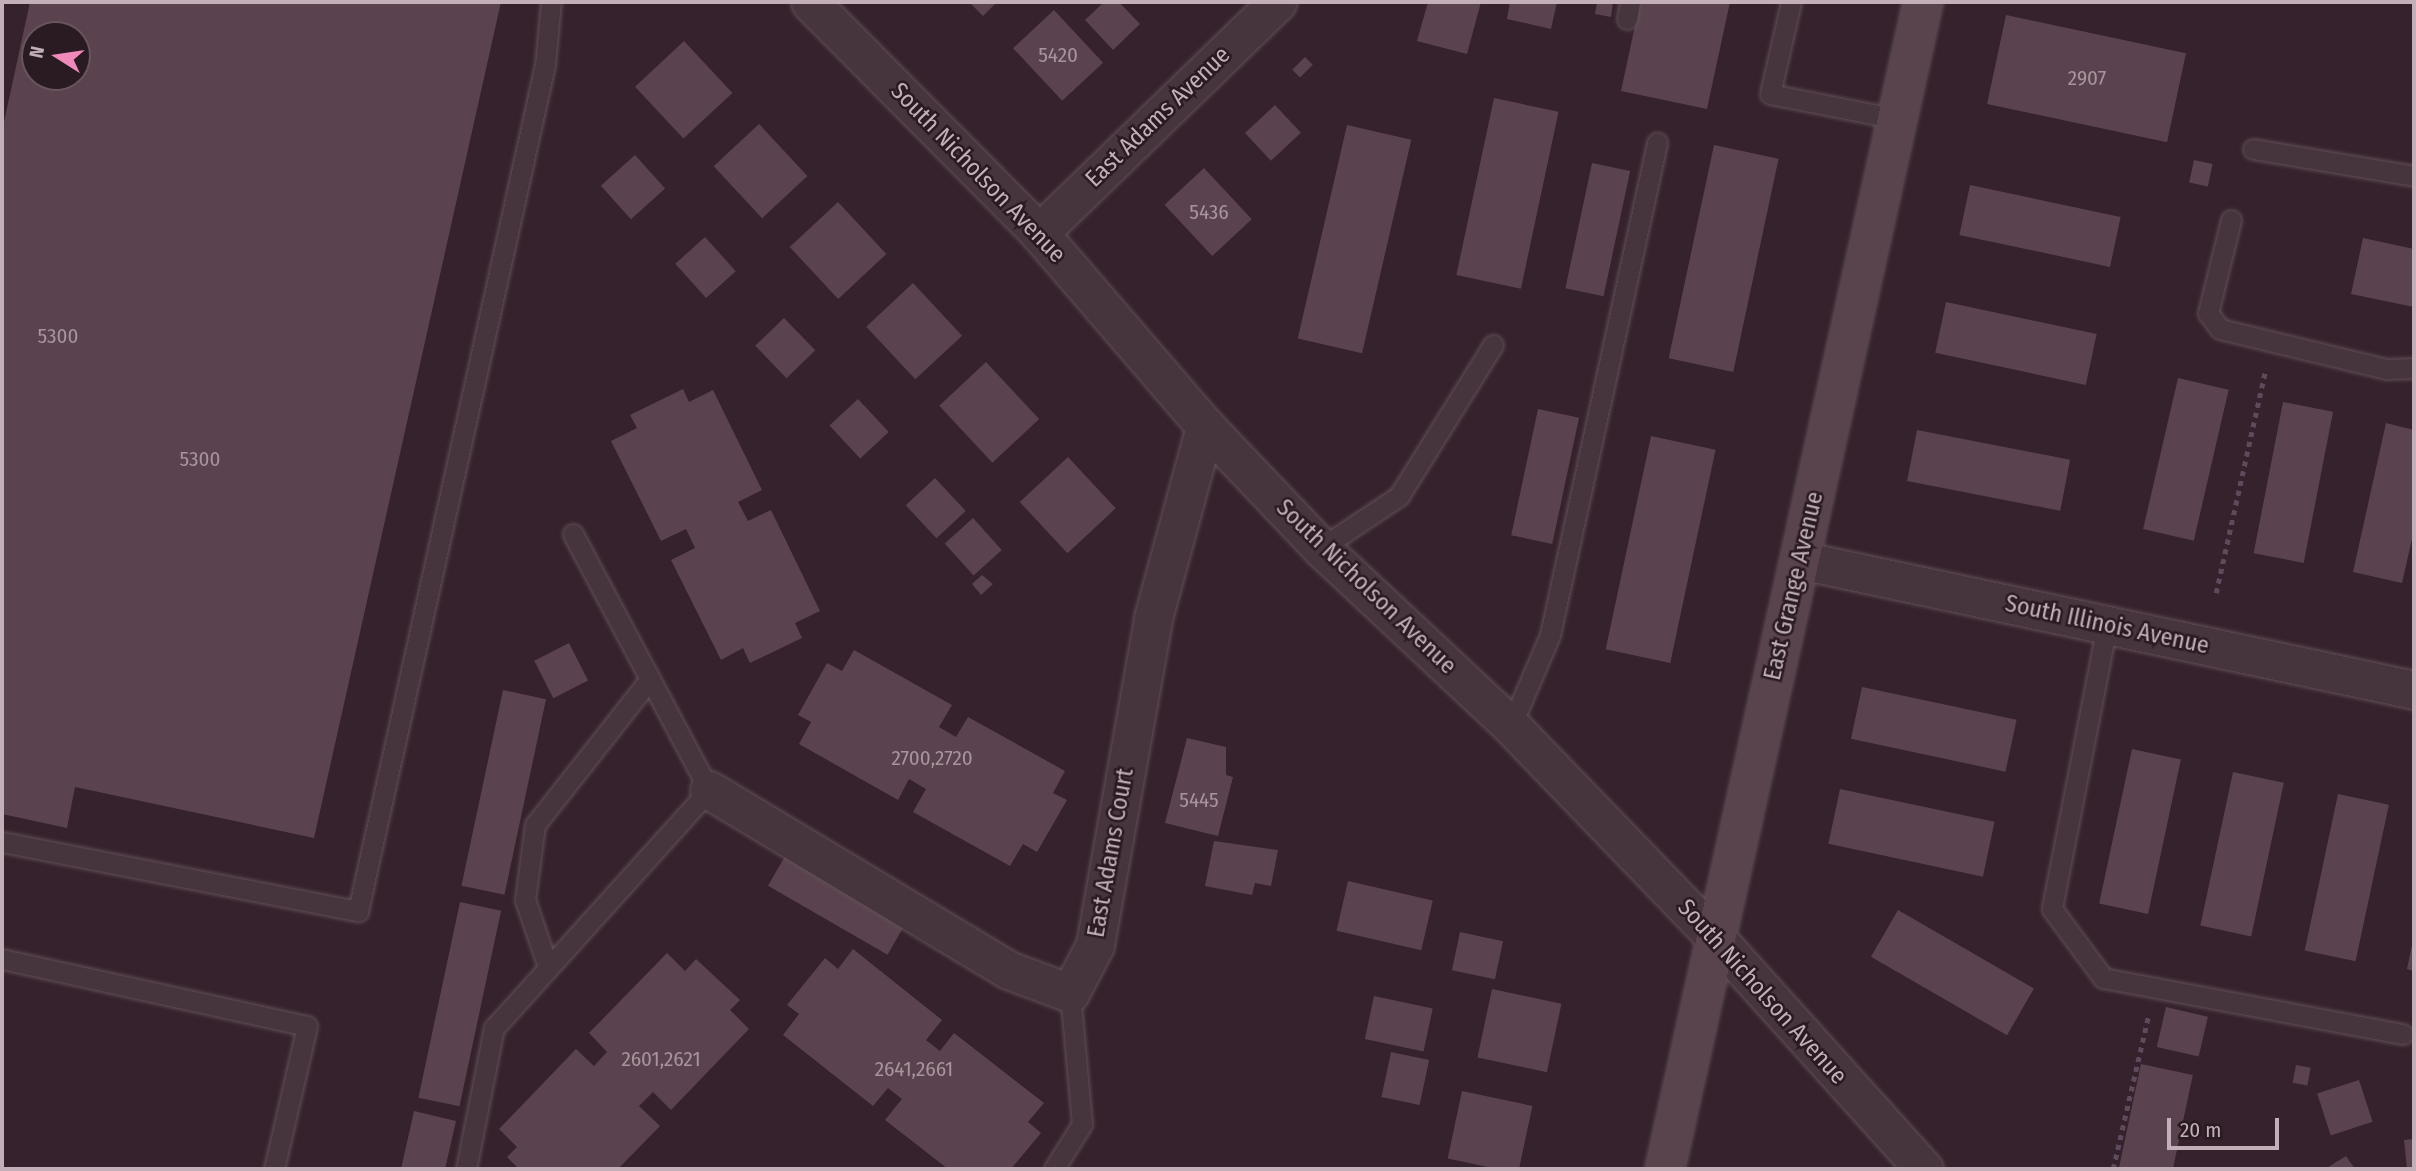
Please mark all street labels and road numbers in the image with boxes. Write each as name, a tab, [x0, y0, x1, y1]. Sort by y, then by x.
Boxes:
street label: East Adams Avenue	[1080, 41, 1236, 193]
street label: South Nicholson Avenue	[885, 77, 1071, 269]
street label: East Grange Avenue	[1758, 489, 1830, 683]
street label: South Nicholson Avenue	[1270, 494, 1462, 680]
street label: South Illinois Avenue	[2002, 589, 2212, 661]
street label: East Adams Court	[1082, 766, 1140, 940]
street label: South Nicholson Avenue	[1671, 894, 1853, 1090]

